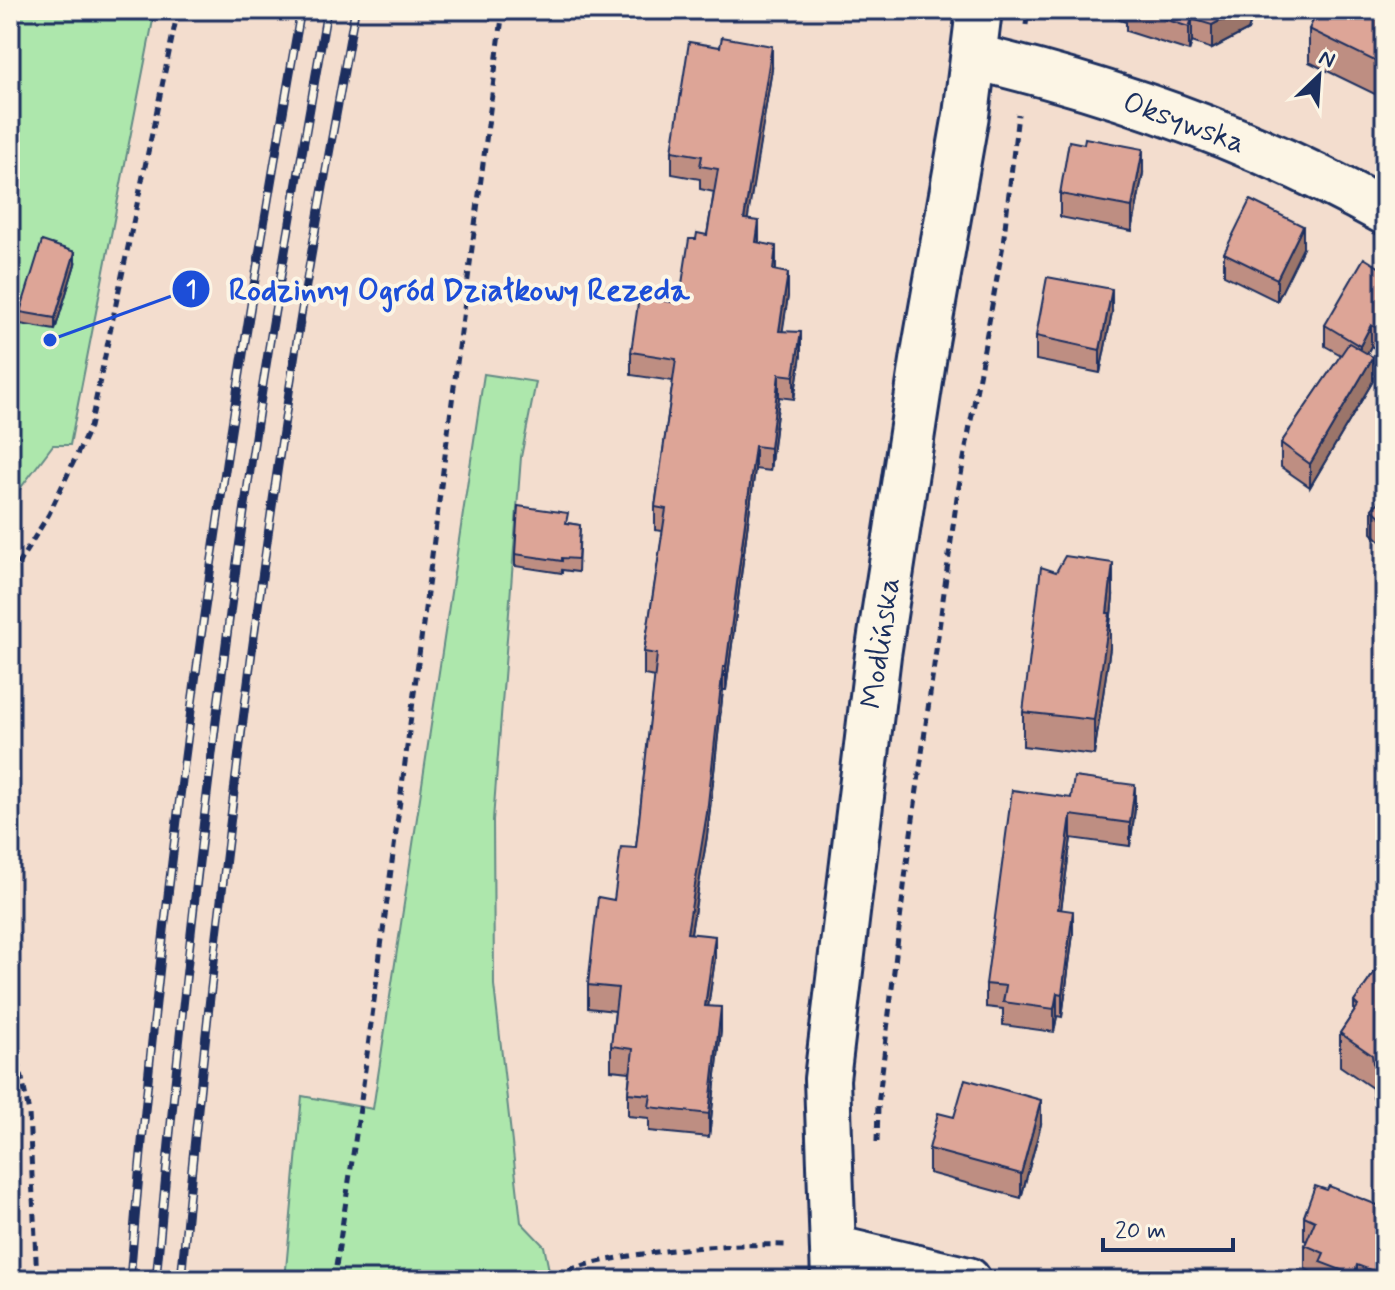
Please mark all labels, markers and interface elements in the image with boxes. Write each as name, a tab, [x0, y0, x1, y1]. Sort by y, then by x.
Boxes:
north arrow	[1279, 36, 1359, 116]
text: N	[1314, 44, 1339, 75]
street label: Oksywska	[1118, 83, 1250, 163]
callout: Rodzinny Ogród Działkowy Rezeda	[171, 261, 706, 317]
text: Rodzinny Ogród Działkowy Rezeda	[229, 270, 690, 313]
text: 1	[186, 275, 196, 306]
street label: Modlińska	[852, 575, 910, 711]
scale bar	[1103, 1202, 1233, 1252]
text: 20 m	[1115, 1216, 1166, 1247]

